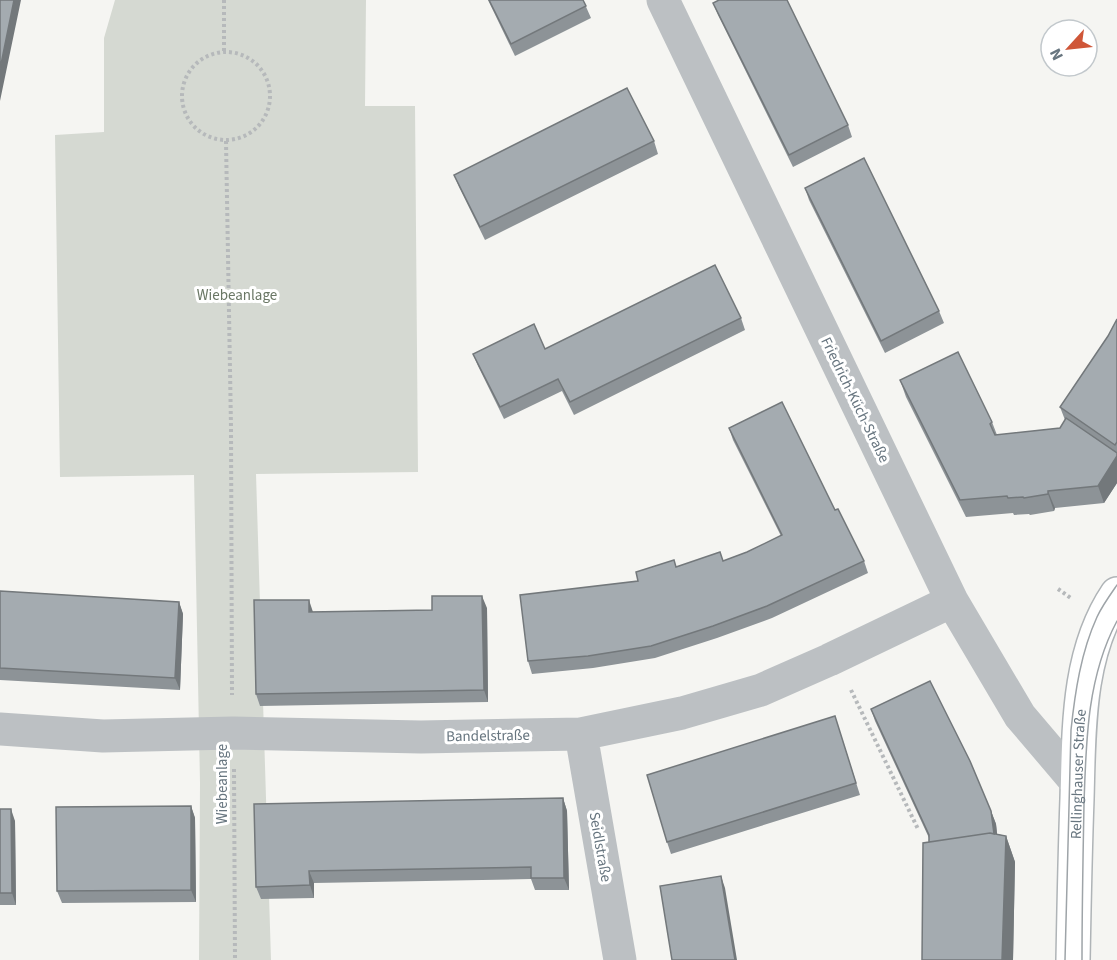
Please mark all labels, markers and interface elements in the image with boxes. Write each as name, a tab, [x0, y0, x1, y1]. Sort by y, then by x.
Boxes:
north arrow	[1039, 18, 1099, 78]
text: N	[1044, 45, 1069, 64]
park label: Wiebeanlage	[197, 285, 277, 306]
street label: Friedrich-Küch-Straße	[815, 334, 895, 466]
street label: Rellinghauser Straße	[1065, 708, 1091, 840]
street label: Bandelstraße	[446, 725, 530, 747]
street label: Wiebeanlage	[212, 744, 233, 824]
street label: Seidlstraße	[584, 810, 616, 884]

